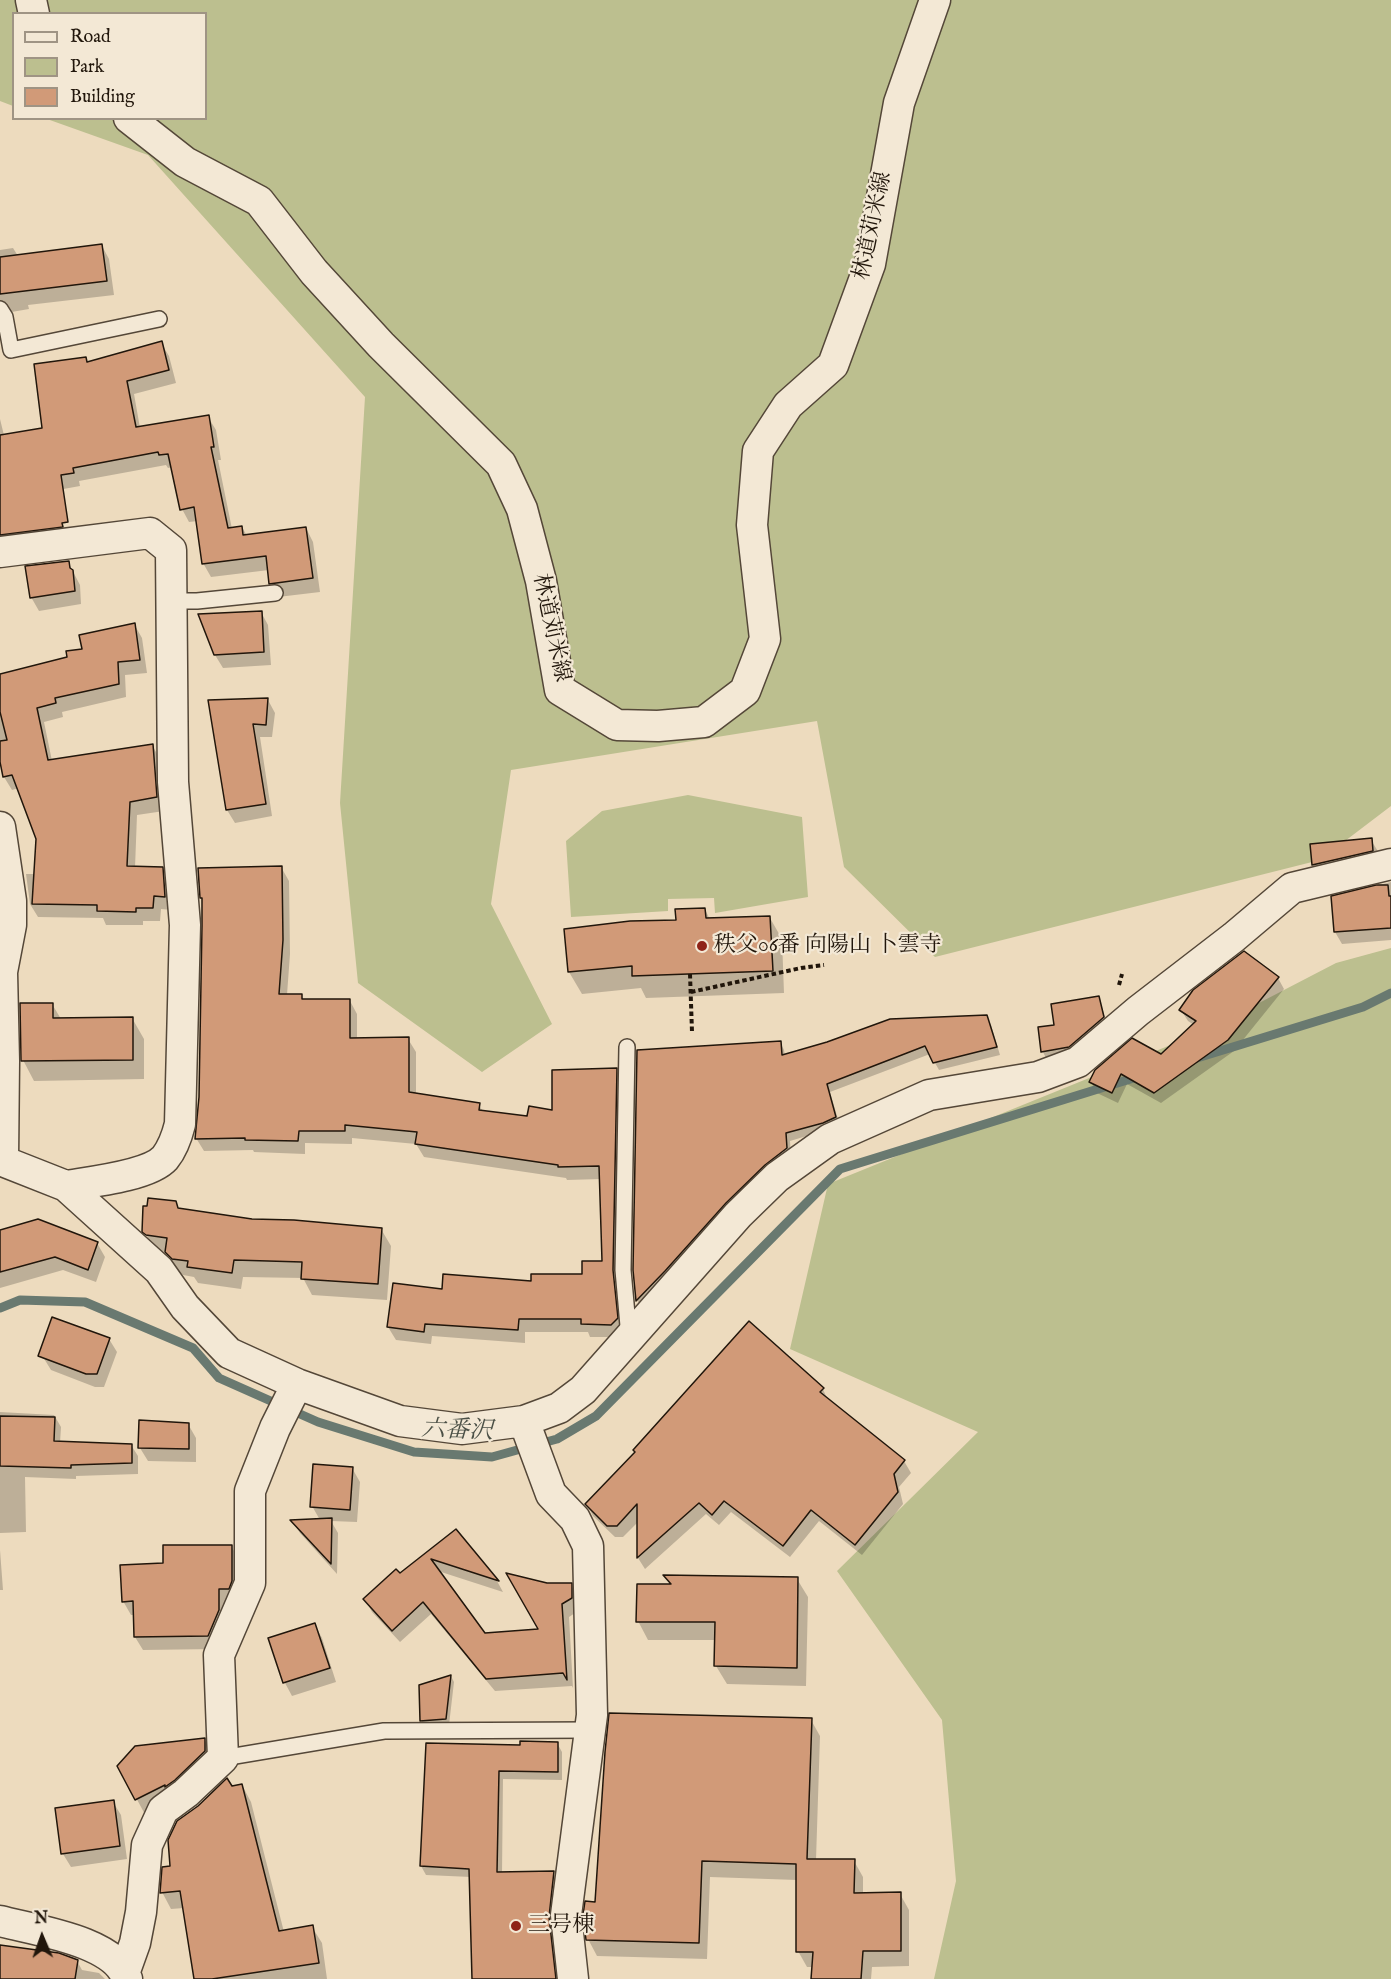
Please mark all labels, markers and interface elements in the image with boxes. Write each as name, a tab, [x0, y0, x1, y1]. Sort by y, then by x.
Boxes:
legend	[12, 12, 207, 120]
text: Road	[70, 26, 111, 49]
text: Park	[70, 56, 104, 79]
text: Building	[70, 86, 135, 109]
street label: 林道苅米線	[850, 169, 898, 283]
street label: 林道苅米線	[526, 571, 574, 685]
place label: 秩父06番 向陽山 卜雲寺	[714, 933, 942, 959]
marker: 秩父06番 向陽山 卜雲寺	[695, 939, 709, 953]
water label: 六番沢	[421, 1416, 493, 1448]
north arrow	[12, 1907, 72, 1967]
text: N	[34, 1909, 49, 1929]
place label: 三号棟	[528, 1913, 594, 1939]
marker: 三号棟	[509, 1919, 523, 1933]

